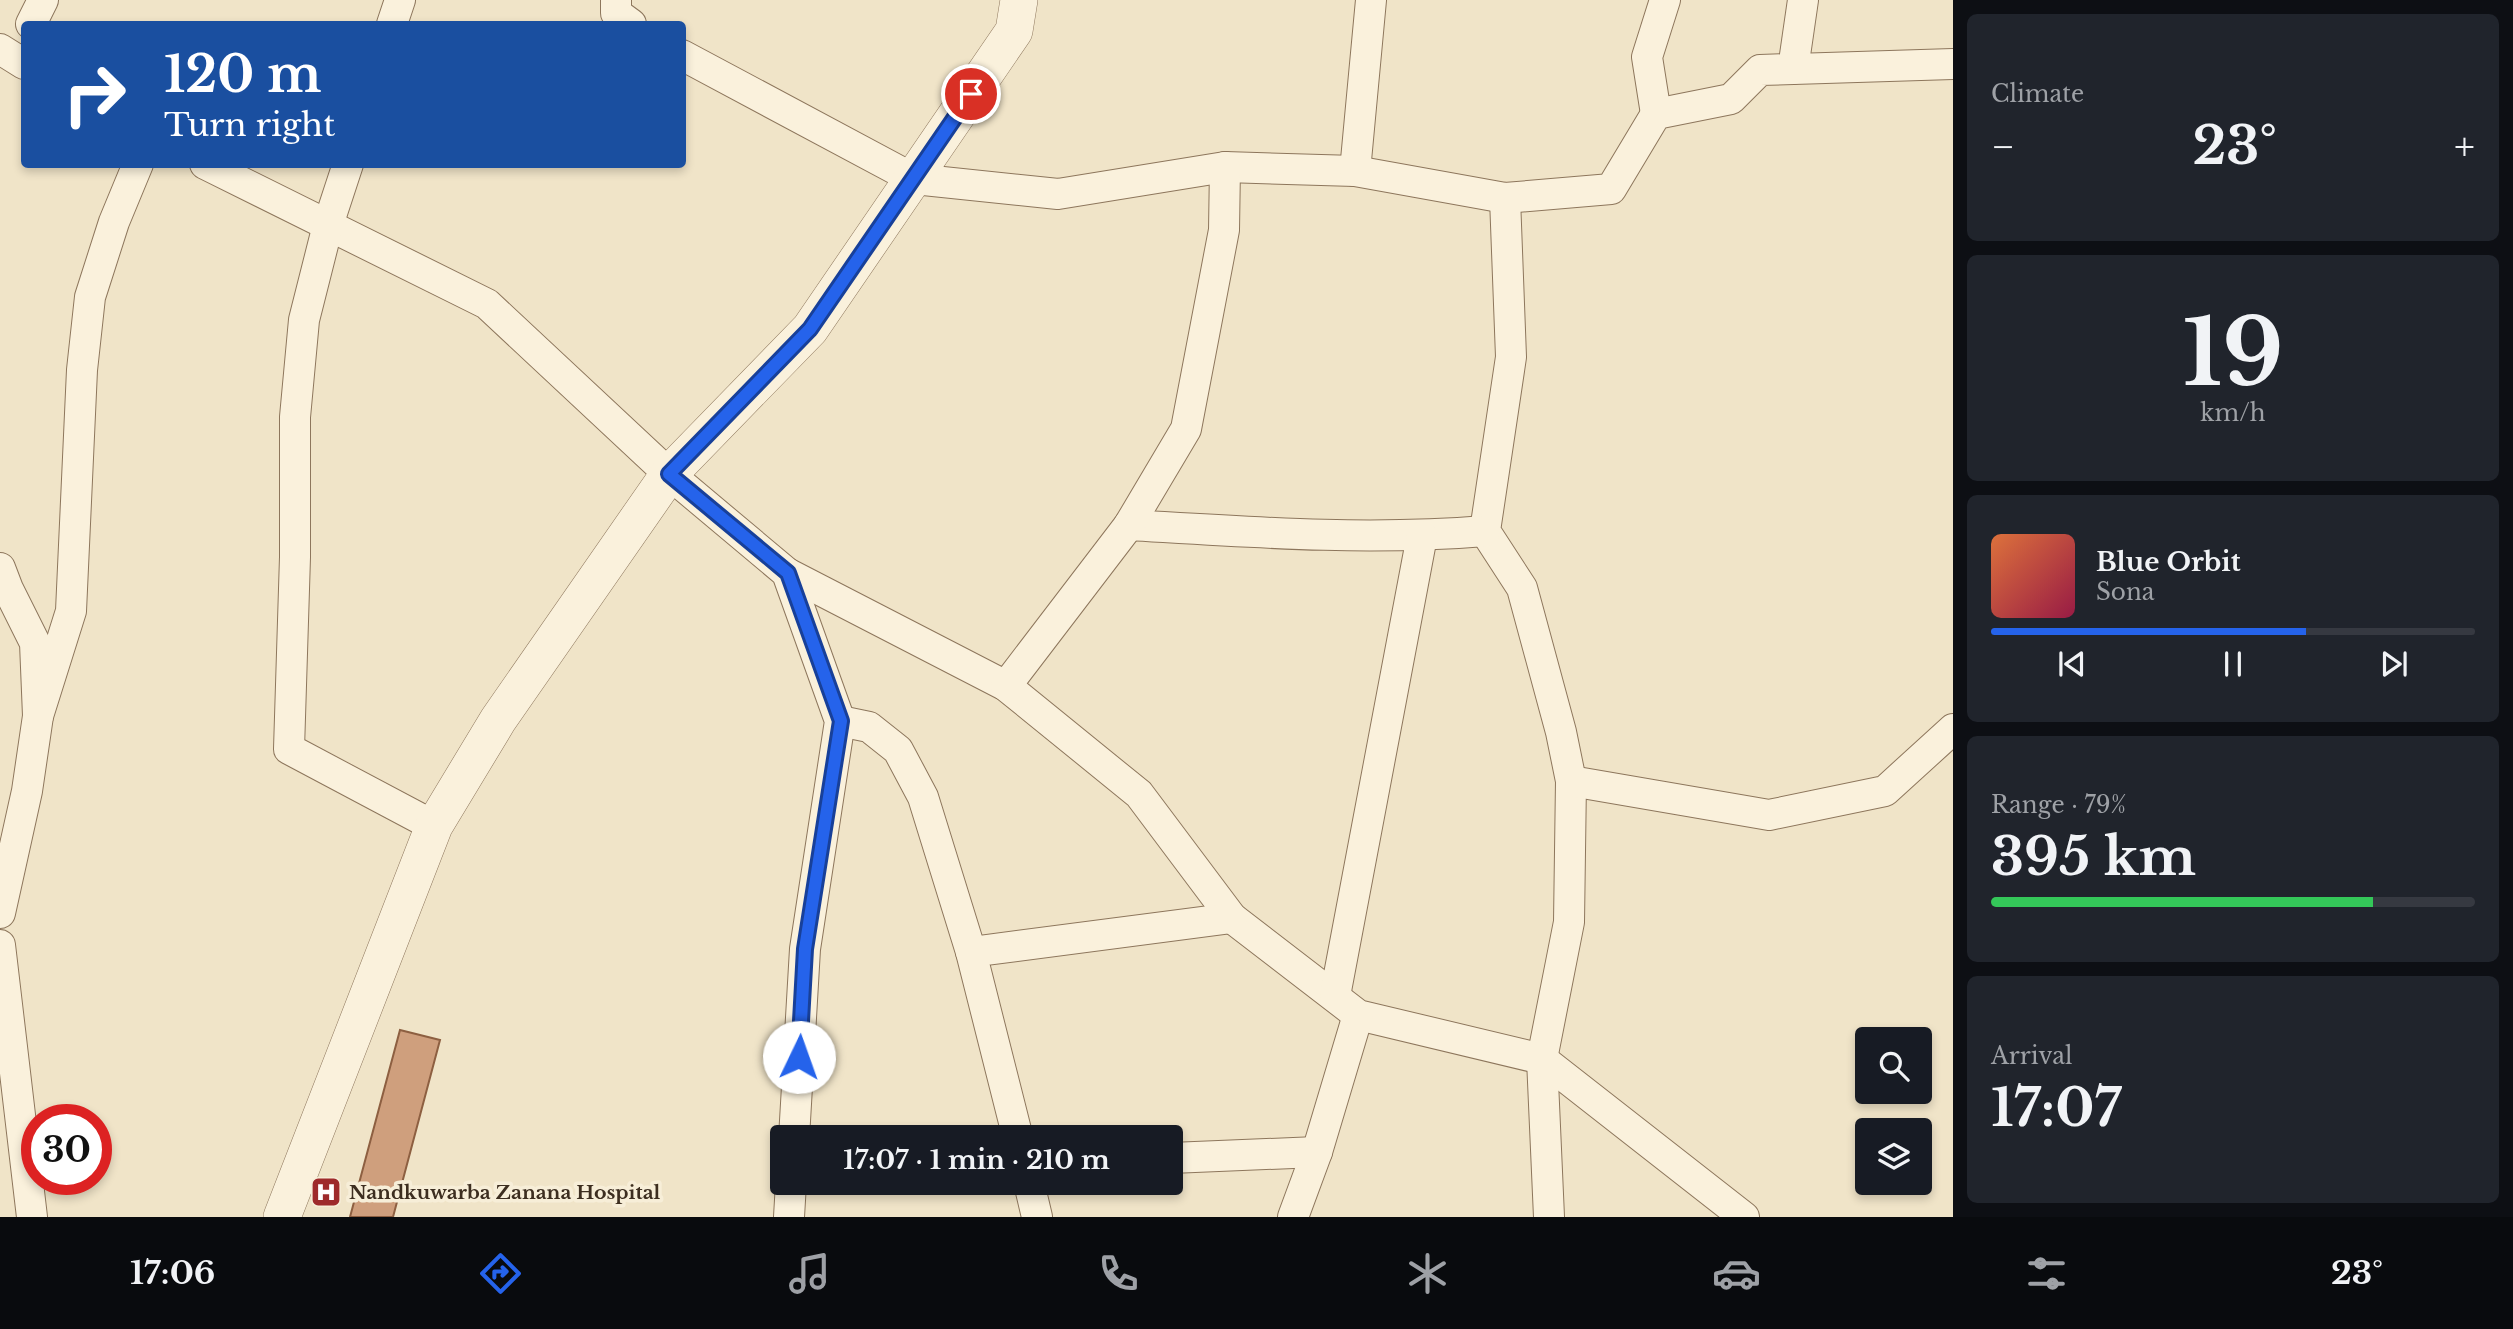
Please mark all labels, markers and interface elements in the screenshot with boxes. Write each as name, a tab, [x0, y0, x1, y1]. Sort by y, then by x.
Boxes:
text: 120 m	[164, 44, 322, 105]
icon: right	[49, 49, 140, 140]
pin	[941, 64, 1001, 124]
icon: arrive	[952, 75, 990, 113]
text: Climate	[1991, 80, 2084, 108]
text: Turn right	[164, 105, 335, 145]
text: 23°	[2192, 114, 2277, 178]
text: −	[1991, 123, 2015, 170]
text: +	[2454, 123, 2475, 170]
text: 19	[2182, 297, 2284, 410]
text: km/h	[2200, 399, 2266, 427]
text: Blue Orbit	[2096, 546, 2241, 578]
text: Sona	[2096, 578, 2154, 606]
icon: previous	[2053, 645, 2091, 683]
icon: pause	[2214, 645, 2252, 683]
icon: next	[2375, 645, 2413, 683]
text: Range · 79%	[1991, 791, 2126, 819]
text: 395 km	[1991, 825, 2196, 889]
position arrow	[762, 1020, 836, 1094]
map controls	[1855, 1027, 1932, 1195]
button: search	[1855, 1027, 1932, 1104]
text: Arrival	[1991, 1042, 2072, 1070]
text: 17:07	[1991, 1076, 2121, 1140]
speed limit sign: 30	[21, 1104, 112, 1195]
button: layers	[1855, 1118, 1932, 1195]
text: 17:07 · 1 min · 210 m	[843, 1144, 1110, 1176]
hospital icon: Nandkuwarba Zanana Hospital	[309, 1175, 343, 1209]
place label: Nandkuwarba Zanana Hospital	[349, 1181, 661, 1204]
icon: directions	[476, 1249, 525, 1298]
icon: music	[785, 1249, 834, 1298]
icon: phone	[1094, 1249, 1143, 1298]
icon: climate	[1403, 1249, 1452, 1298]
icon: car	[1712, 1249, 1761, 1298]
icon: filters	[2022, 1249, 2071, 1298]
text: 17:06	[130, 1253, 215, 1293]
text: 23°	[2331, 1253, 2383, 1293]

